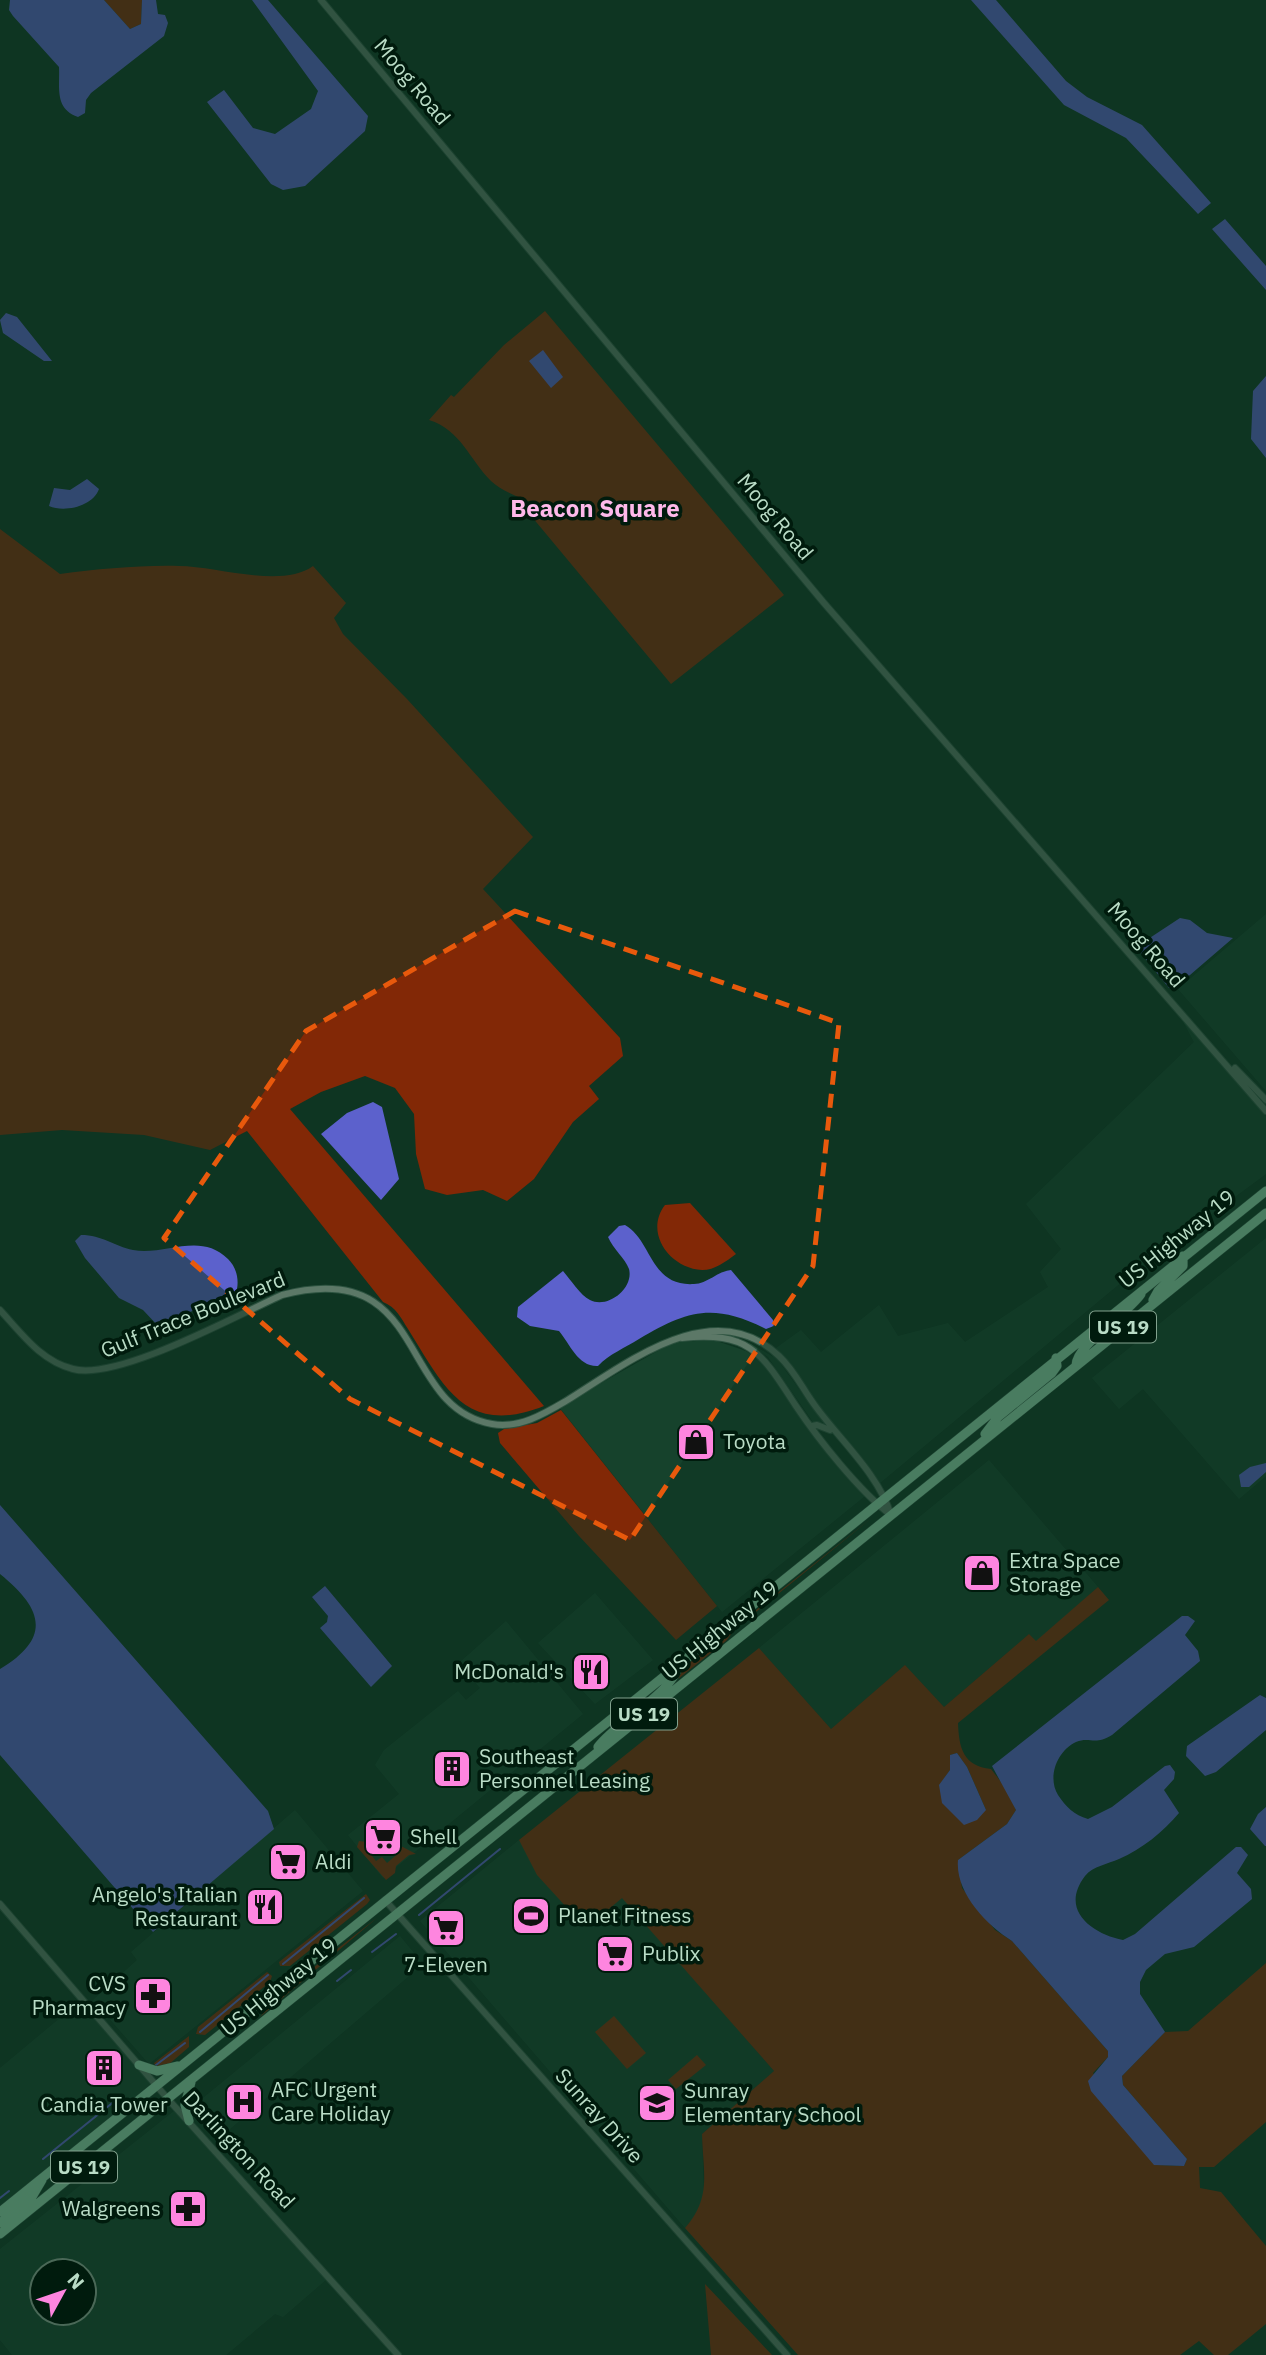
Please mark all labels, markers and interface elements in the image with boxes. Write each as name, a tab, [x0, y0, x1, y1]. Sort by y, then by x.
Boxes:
street label: Moog Road	[368, 32, 457, 131]
street label: Moog Road	[731, 467, 820, 566]
district label: Beacon Square	[510, 492, 680, 524]
street label: Moog Road	[1102, 896, 1192, 993]
street label: US Highway 19	[1112, 1183, 1240, 1294]
street label: Gulf Trace Boulevard	[96, 1264, 289, 1364]
road number: US 19	[1090, 1312, 1156, 1343]
shop icon: Toyota	[675, 1421, 717, 1463]
place label: Toyota	[723, 1427, 786, 1455]
place label: Extra Space Storage	[1009, 1546, 1121, 1598]
shop icon: Extra Space Storage	[961, 1552, 1003, 1594]
street label: US Highway 19	[655, 1574, 783, 1685]
restaurant icon: McDonald's	[570, 1651, 612, 1693]
place label: McDonald's	[454, 1657, 564, 1685]
road number: US 19	[611, 1698, 677, 1730]
place label: Southeast Personnel Leasing	[479, 1742, 650, 1794]
building icon: Southeast Personnel Leasing	[431, 1748, 473, 1790]
supermarket icon: Shell	[362, 1816, 404, 1858]
place label: Shell	[410, 1822, 457, 1850]
supermarket icon: Aldi	[267, 1841, 309, 1883]
place label: Aldi	[315, 1847, 352, 1875]
place label: Angelo's Italian Restaurant	[92, 1880, 238, 1932]
restaurant icon: Angelo's Italian Restaurant	[244, 1886, 286, 1928]
sports icon: Planet Fitness	[510, 1895, 552, 1937]
place label: Planet Fitness	[558, 1901, 692, 1929]
supermarket icon: 7-Eleven	[425, 1907, 467, 1949]
street label: US Highway 19	[214, 1931, 342, 2042]
supermarket icon: Publix	[594, 1933, 636, 1975]
place label: Publix	[642, 1939, 701, 1967]
place label: 7-Eleven	[404, 1950, 488, 1978]
place label: CVS Pharmacy	[32, 1969, 127, 2021]
pharmacy icon: CVS Pharmacy	[132, 1975, 174, 2017]
building icon: Candia Tower	[83, 2047, 125, 2089]
street label: Sunray Drive	[550, 2062, 650, 2169]
place label: AFC Urgent Care Holiday	[271, 2075, 391, 2127]
place label: Sunray Elementary School	[684, 2076, 861, 2128]
hospital icon: AFC Urgent Care Holiday	[223, 2081, 265, 2123]
school or university icon: Sunray Elementary School	[636, 2082, 678, 2124]
street label: Darlington Road	[178, 2084, 302, 2214]
place label: Candia Tower	[40, 2090, 168, 2118]
road number: US 19	[51, 2152, 117, 2182]
pharmacy icon: Walgreens	[167, 2188, 209, 2230]
place label: Walgreens	[62, 2194, 161, 2222]
north arrow	[28, 2257, 98, 2327]
text: N	[62, 2268, 90, 2294]

